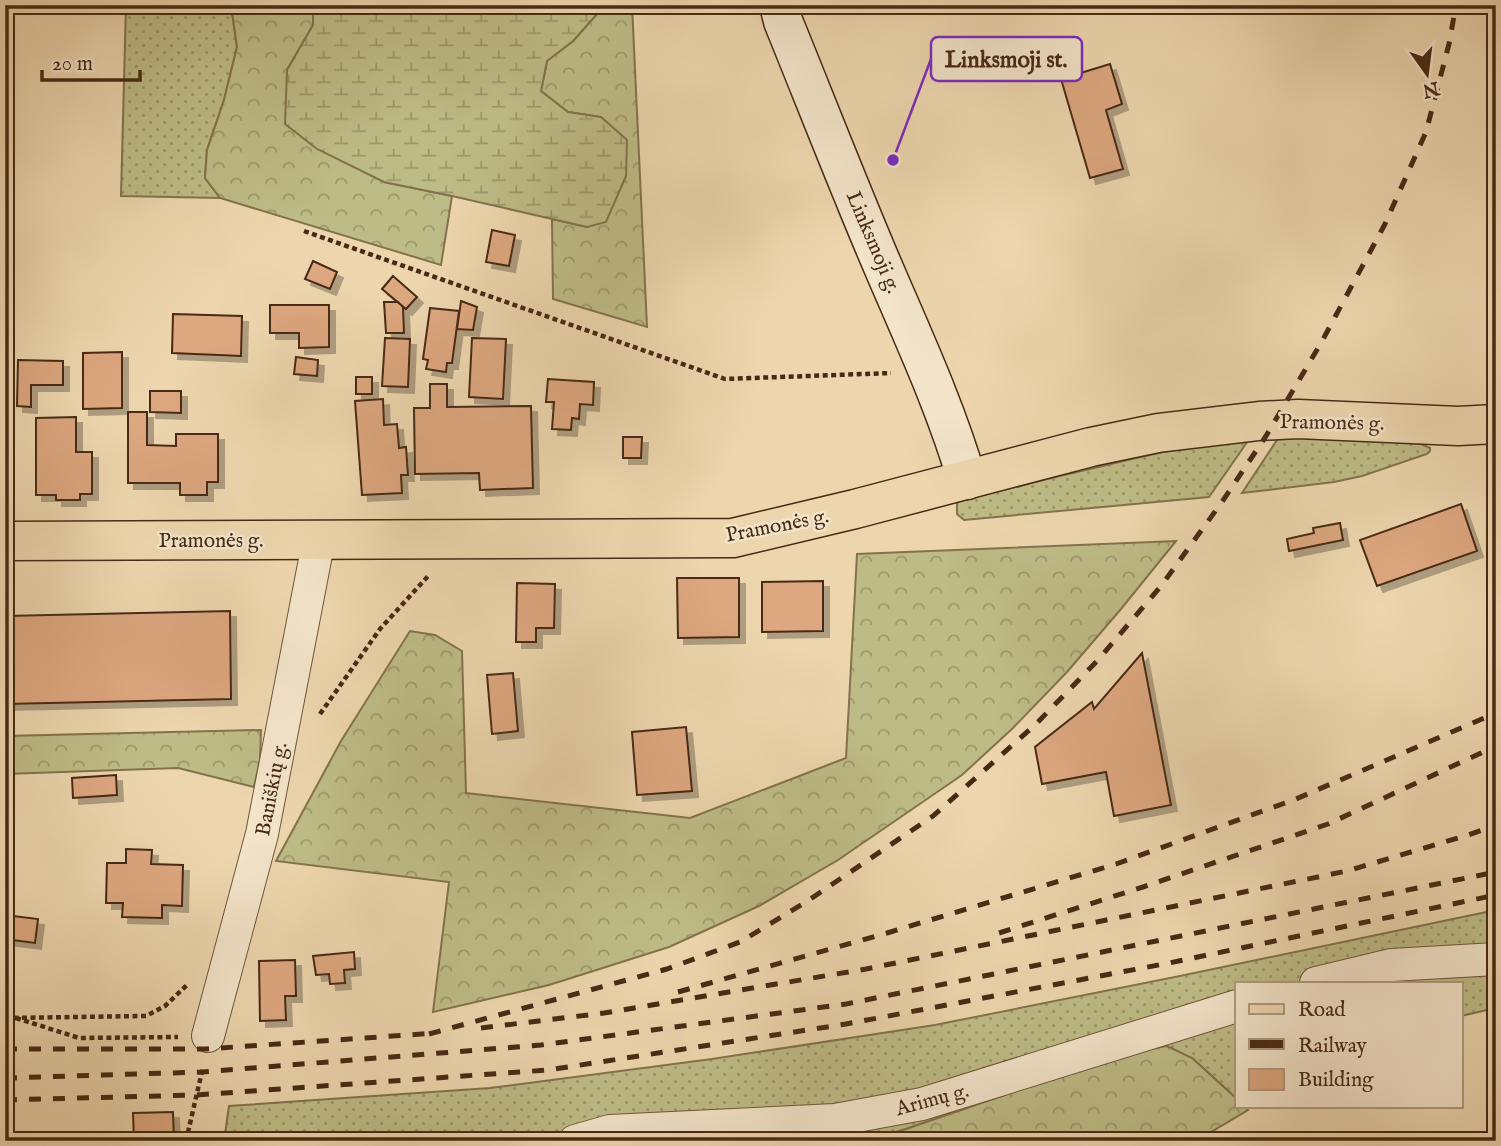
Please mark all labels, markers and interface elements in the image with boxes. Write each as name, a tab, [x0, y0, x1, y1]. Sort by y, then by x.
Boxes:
callout: Linksmoji st.	[931, 37, 1082, 81]
scale bar	[42, 38, 140, 82]
north arrow	[1392, 38, 1462, 108]
text: Linksmoji st.	[945, 46, 1067, 75]
text: 20 m	[52, 51, 93, 78]
text: N	[1419, 75, 1442, 102]
street label: Linksmoji g.	[839, 187, 906, 298]
street label: Pramonės g.	[1279, 409, 1385, 438]
street label: Pramonės g.	[723, 503, 831, 550]
street label: Pramonės g.	[159, 528, 263, 555]
street label: Baniškių g.	[250, 740, 295, 839]
legend	[1235, 982, 1462, 1108]
text: Road	[1298, 997, 1346, 1024]
text: Railway	[1298, 1033, 1368, 1060]
text: Building	[1298, 1067, 1374, 1094]
street label: Arimų g.	[892, 1078, 972, 1123]

